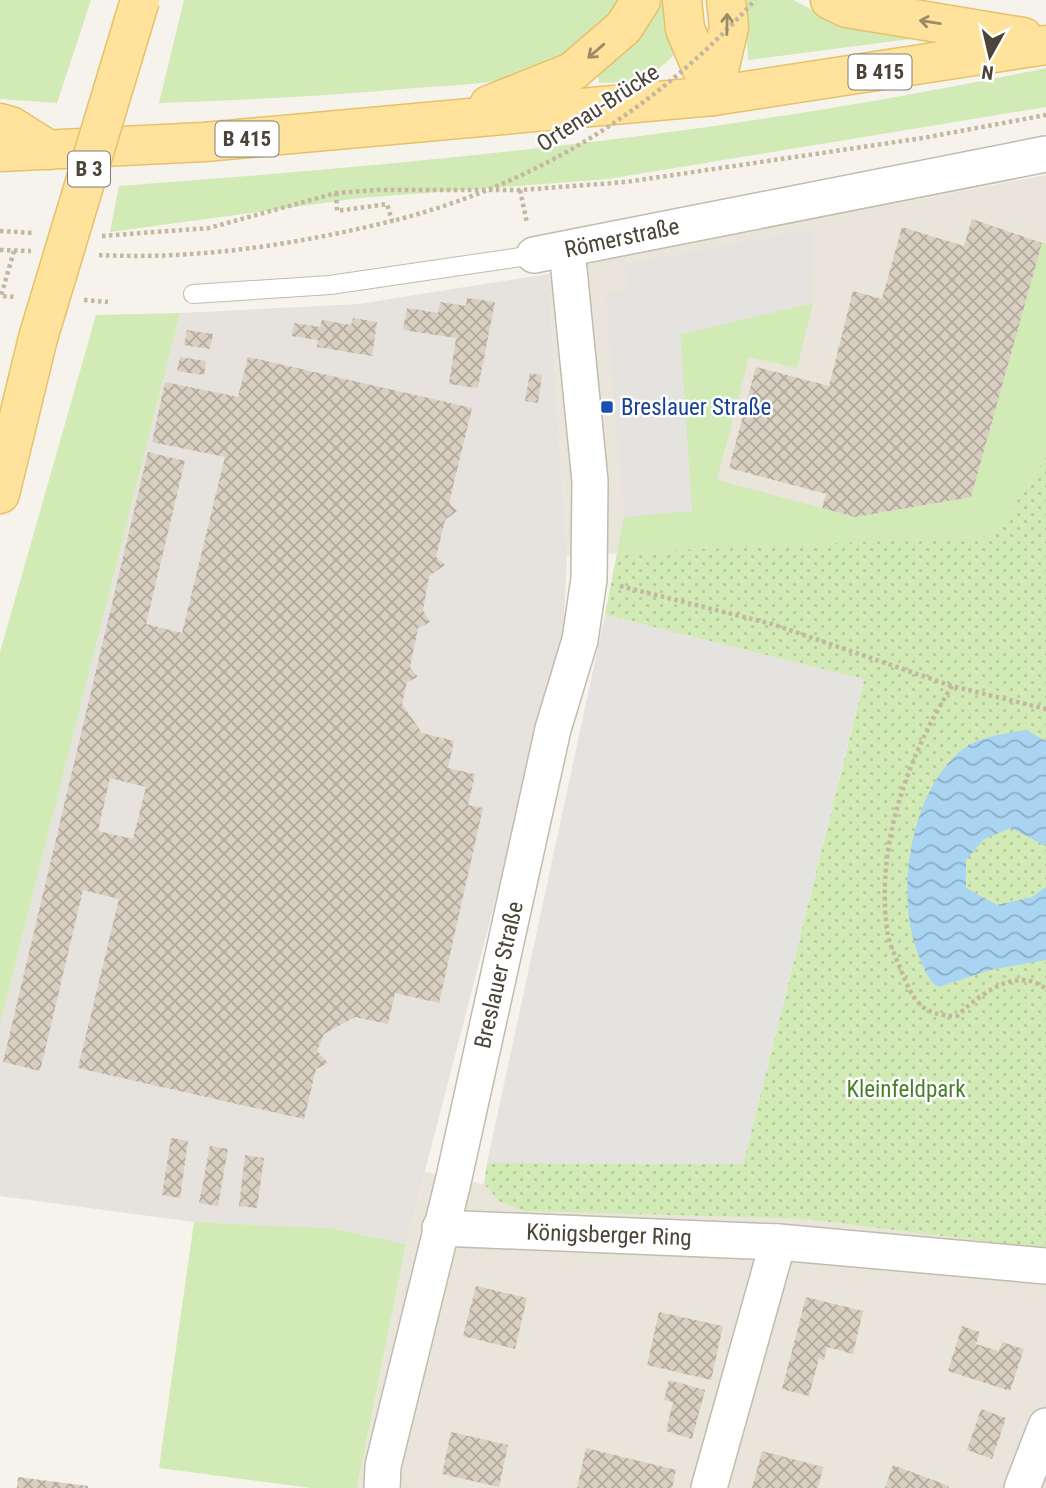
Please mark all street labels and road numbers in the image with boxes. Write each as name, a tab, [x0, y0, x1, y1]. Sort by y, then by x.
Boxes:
road number: B 415	[848, 55, 912, 90]
street label: Ortenau-Brücke	[532, 58, 664, 158]
road number: B 415	[216, 122, 278, 156]
road number: B 3	[68, 152, 110, 186]
street label: Römerstraße	[562, 213, 682, 263]
street label: Breslauer Straße	[469, 899, 529, 1051]
street label: Königsberger Ring	[526, 1219, 692, 1251]

